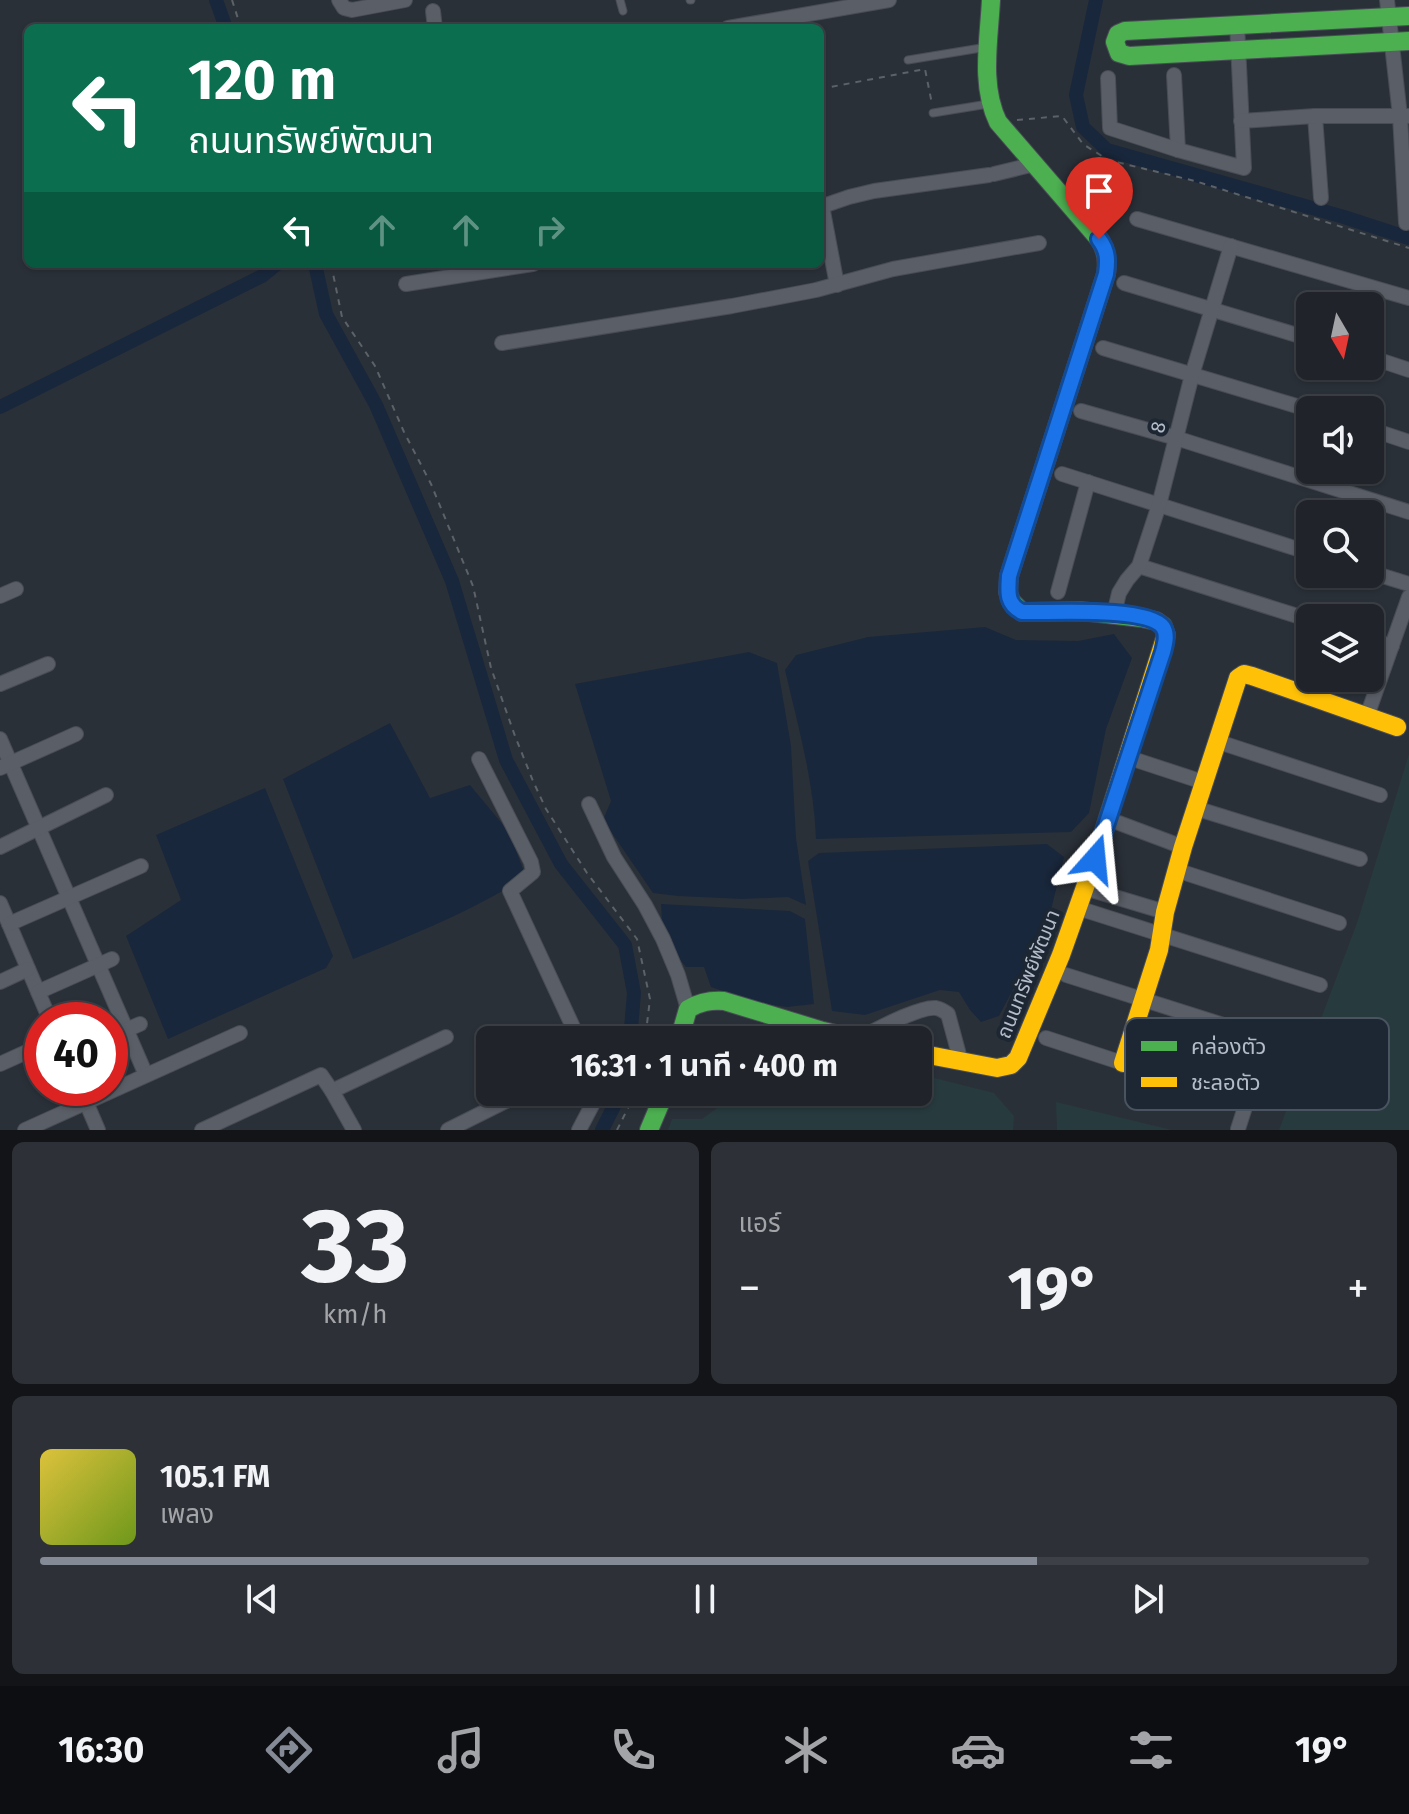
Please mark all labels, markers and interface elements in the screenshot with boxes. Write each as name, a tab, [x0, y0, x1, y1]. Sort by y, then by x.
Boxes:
text: 120 m	[188, 47, 336, 114]
icon: left	[56, 56, 160, 160]
text: ถนนทรัพย์พัฒนา	[188, 119, 434, 163]
pin	[1065, 157, 1133, 239]
icon: arrive	[1077, 169, 1121, 213]
icon: left	[276, 208, 320, 252]
icon: ahead	[360, 208, 404, 252]
icon: ahead	[444, 208, 488, 252]
icon: right	[528, 208, 572, 252]
north arrow	[1296, 292, 1384, 380]
map controls	[1296, 292, 1384, 692]
button: sound	[1296, 396, 1384, 484]
street label: 8	[1145, 419, 1171, 435]
button: search	[1296, 500, 1384, 588]
button: layers	[1296, 604, 1384, 692]
position arrow	[1053, 817, 1137, 901]
street label: ถนนทรัพย์พัฒนา	[991, 906, 1065, 1042]
speed limit sign: 40	[24, 1002, 128, 1106]
legend	[1125, 1018, 1389, 1110]
text: คล่องตัว	[1191, 1033, 1266, 1060]
text: 16:31 · 1 นาที · 400 m	[570, 1048, 838, 1084]
text: ชะลอตัว	[1191, 1069, 1261, 1096]
text: 33	[301, 1184, 409, 1309]
text: แอร์	[739, 1208, 781, 1239]
text: 19°	[1007, 1253, 1100, 1325]
text: −	[739, 1262, 761, 1315]
text: +	[1347, 1262, 1369, 1315]
text: km/h	[323, 1299, 387, 1330]
text: 105.1 FM	[160, 1459, 270, 1495]
text: เพลง	[160, 1499, 214, 1530]
icon: previous	[240, 1577, 284, 1621]
icon: pause	[683, 1577, 727, 1621]
icon: next	[1126, 1577, 1170, 1621]
icon: directions	[261, 1722, 317, 1778]
icon: music	[433, 1722, 489, 1778]
icon: phone	[605, 1722, 661, 1778]
icon: climate	[778, 1722, 834, 1778]
icon: car	[950, 1722, 1006, 1778]
icon: filters	[1123, 1722, 1179, 1778]
text: 16:30	[58, 1728, 144, 1772]
text: 19°	[1295, 1728, 1351, 1772]

